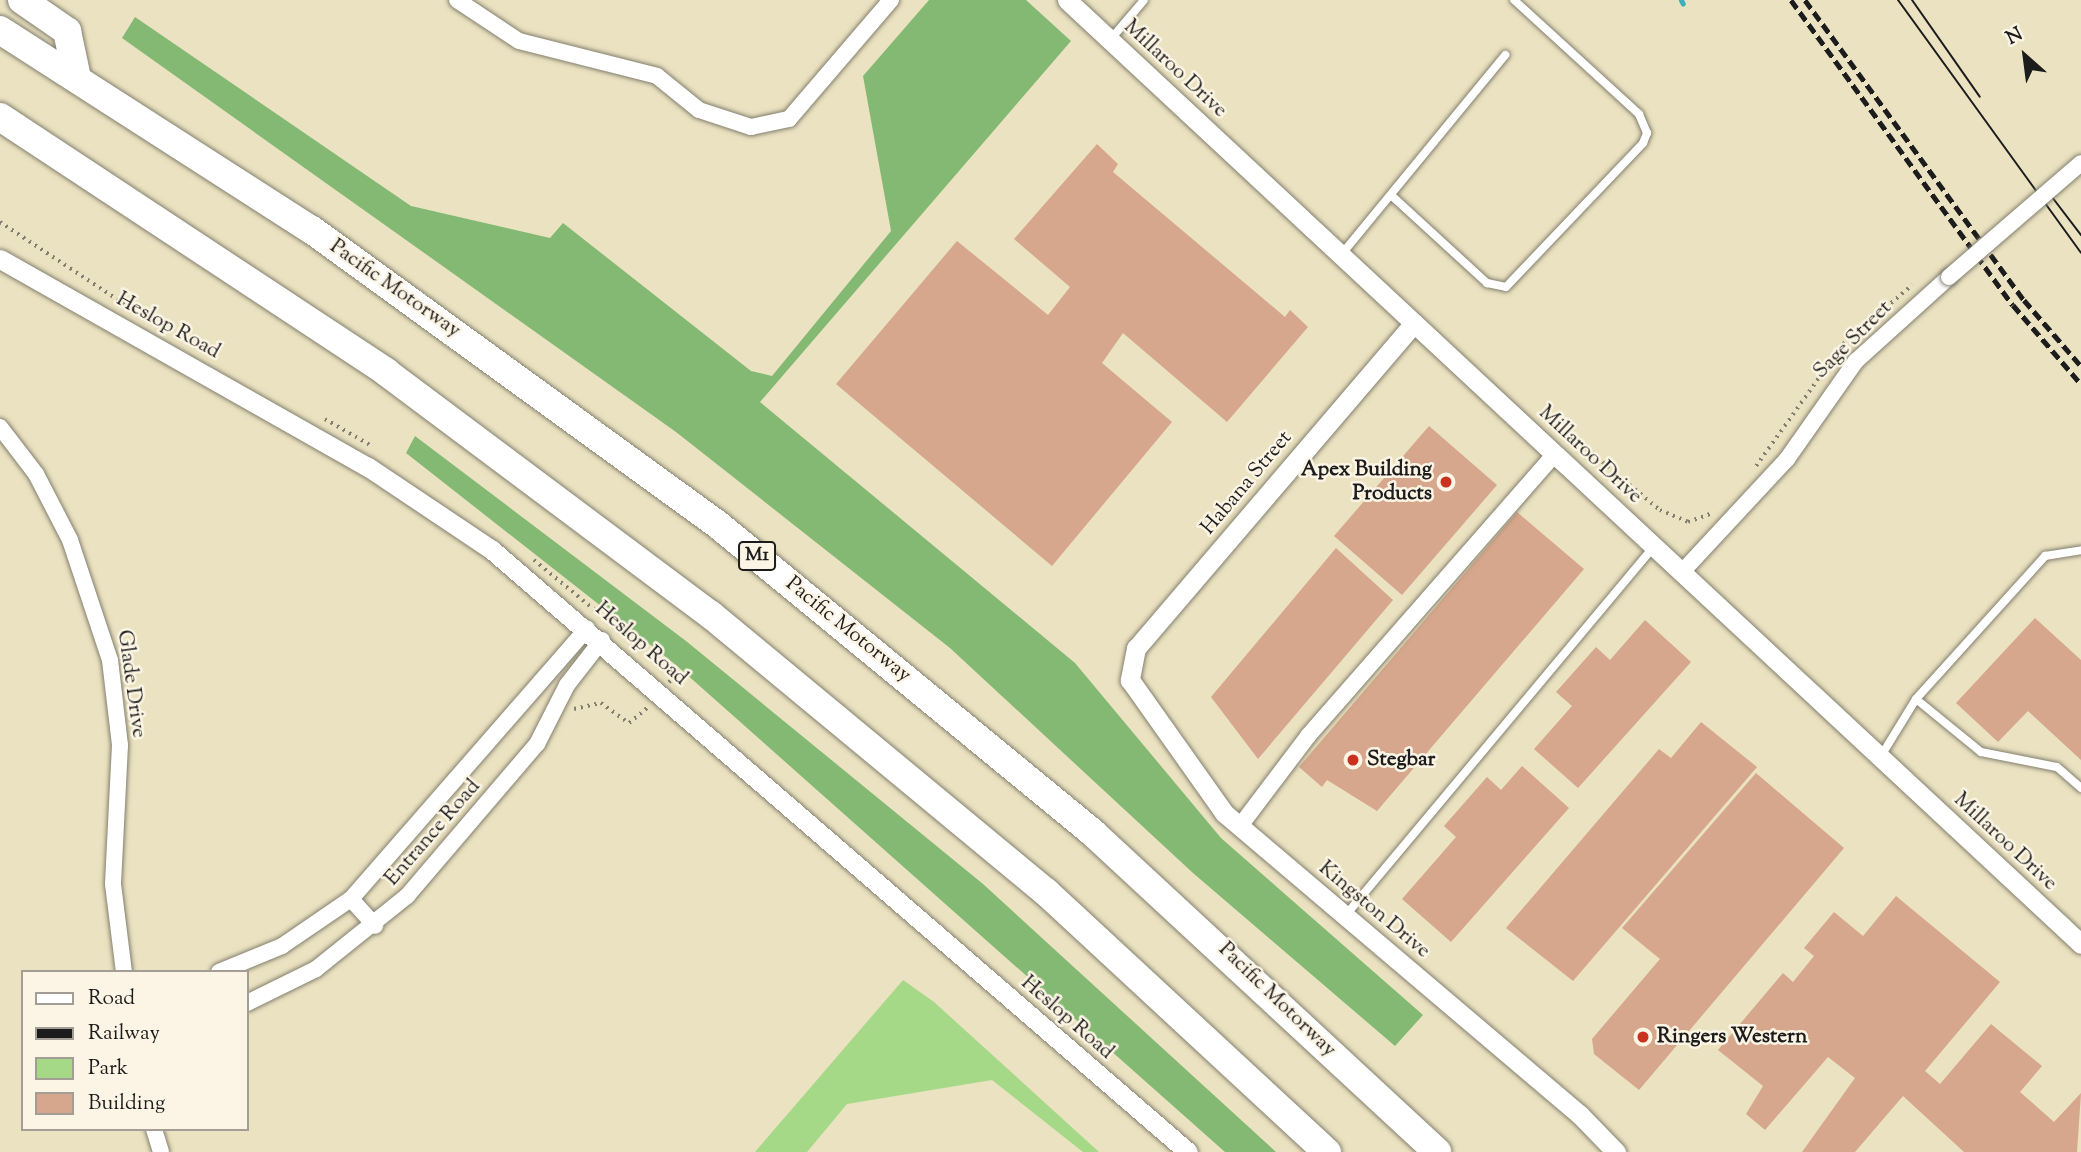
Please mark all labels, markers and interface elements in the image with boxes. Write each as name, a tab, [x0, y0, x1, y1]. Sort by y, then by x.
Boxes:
street label: Millaroo Drive	[1118, 15, 1232, 123]
north arrow	[1990, 21, 2060, 91]
text: N	[2002, 22, 2028, 53]
street label: Pacific Motorway	[325, 234, 465, 344]
street label: Heslop Road	[112, 287, 224, 365]
street label: Sage Street	[1809, 296, 1897, 384]
street label: Millaroo Drive	[1533, 401, 1647, 509]
street label: Habana Street	[1196, 426, 1298, 540]
place label: Apex Building Products	[1301, 457, 1432, 507]
marker: Apex Building Products	[1438, 474, 1454, 490]
road number: M1	[738, 540, 776, 572]
street label: Pacific Motorway	[780, 572, 916, 688]
street label: Heslop Road	[589, 597, 693, 691]
street label: Glade Drive	[111, 628, 151, 740]
place label: Stegbar	[1367, 747, 1435, 773]
marker: Stegbar	[1345, 752, 1361, 768]
street label: Entrance Road	[380, 775, 486, 891]
street label: Millaroo Drive	[1948, 788, 2062, 896]
street label: Kingston Drive	[1313, 856, 1435, 964]
street label: Pacific Motorway	[1213, 937, 1341, 1063]
legend	[21, 970, 248, 1131]
street label: Heslop Road	[1015, 971, 1119, 1065]
text: Road	[88, 984, 135, 1014]
text: Railway	[88, 1019, 160, 1049]
place label: Ringers Western	[1657, 1024, 1807, 1050]
marker: Ringers Western	[1635, 1029, 1651, 1045]
text: Park	[88, 1054, 128, 1084]
text: Building	[88, 1089, 165, 1119]

